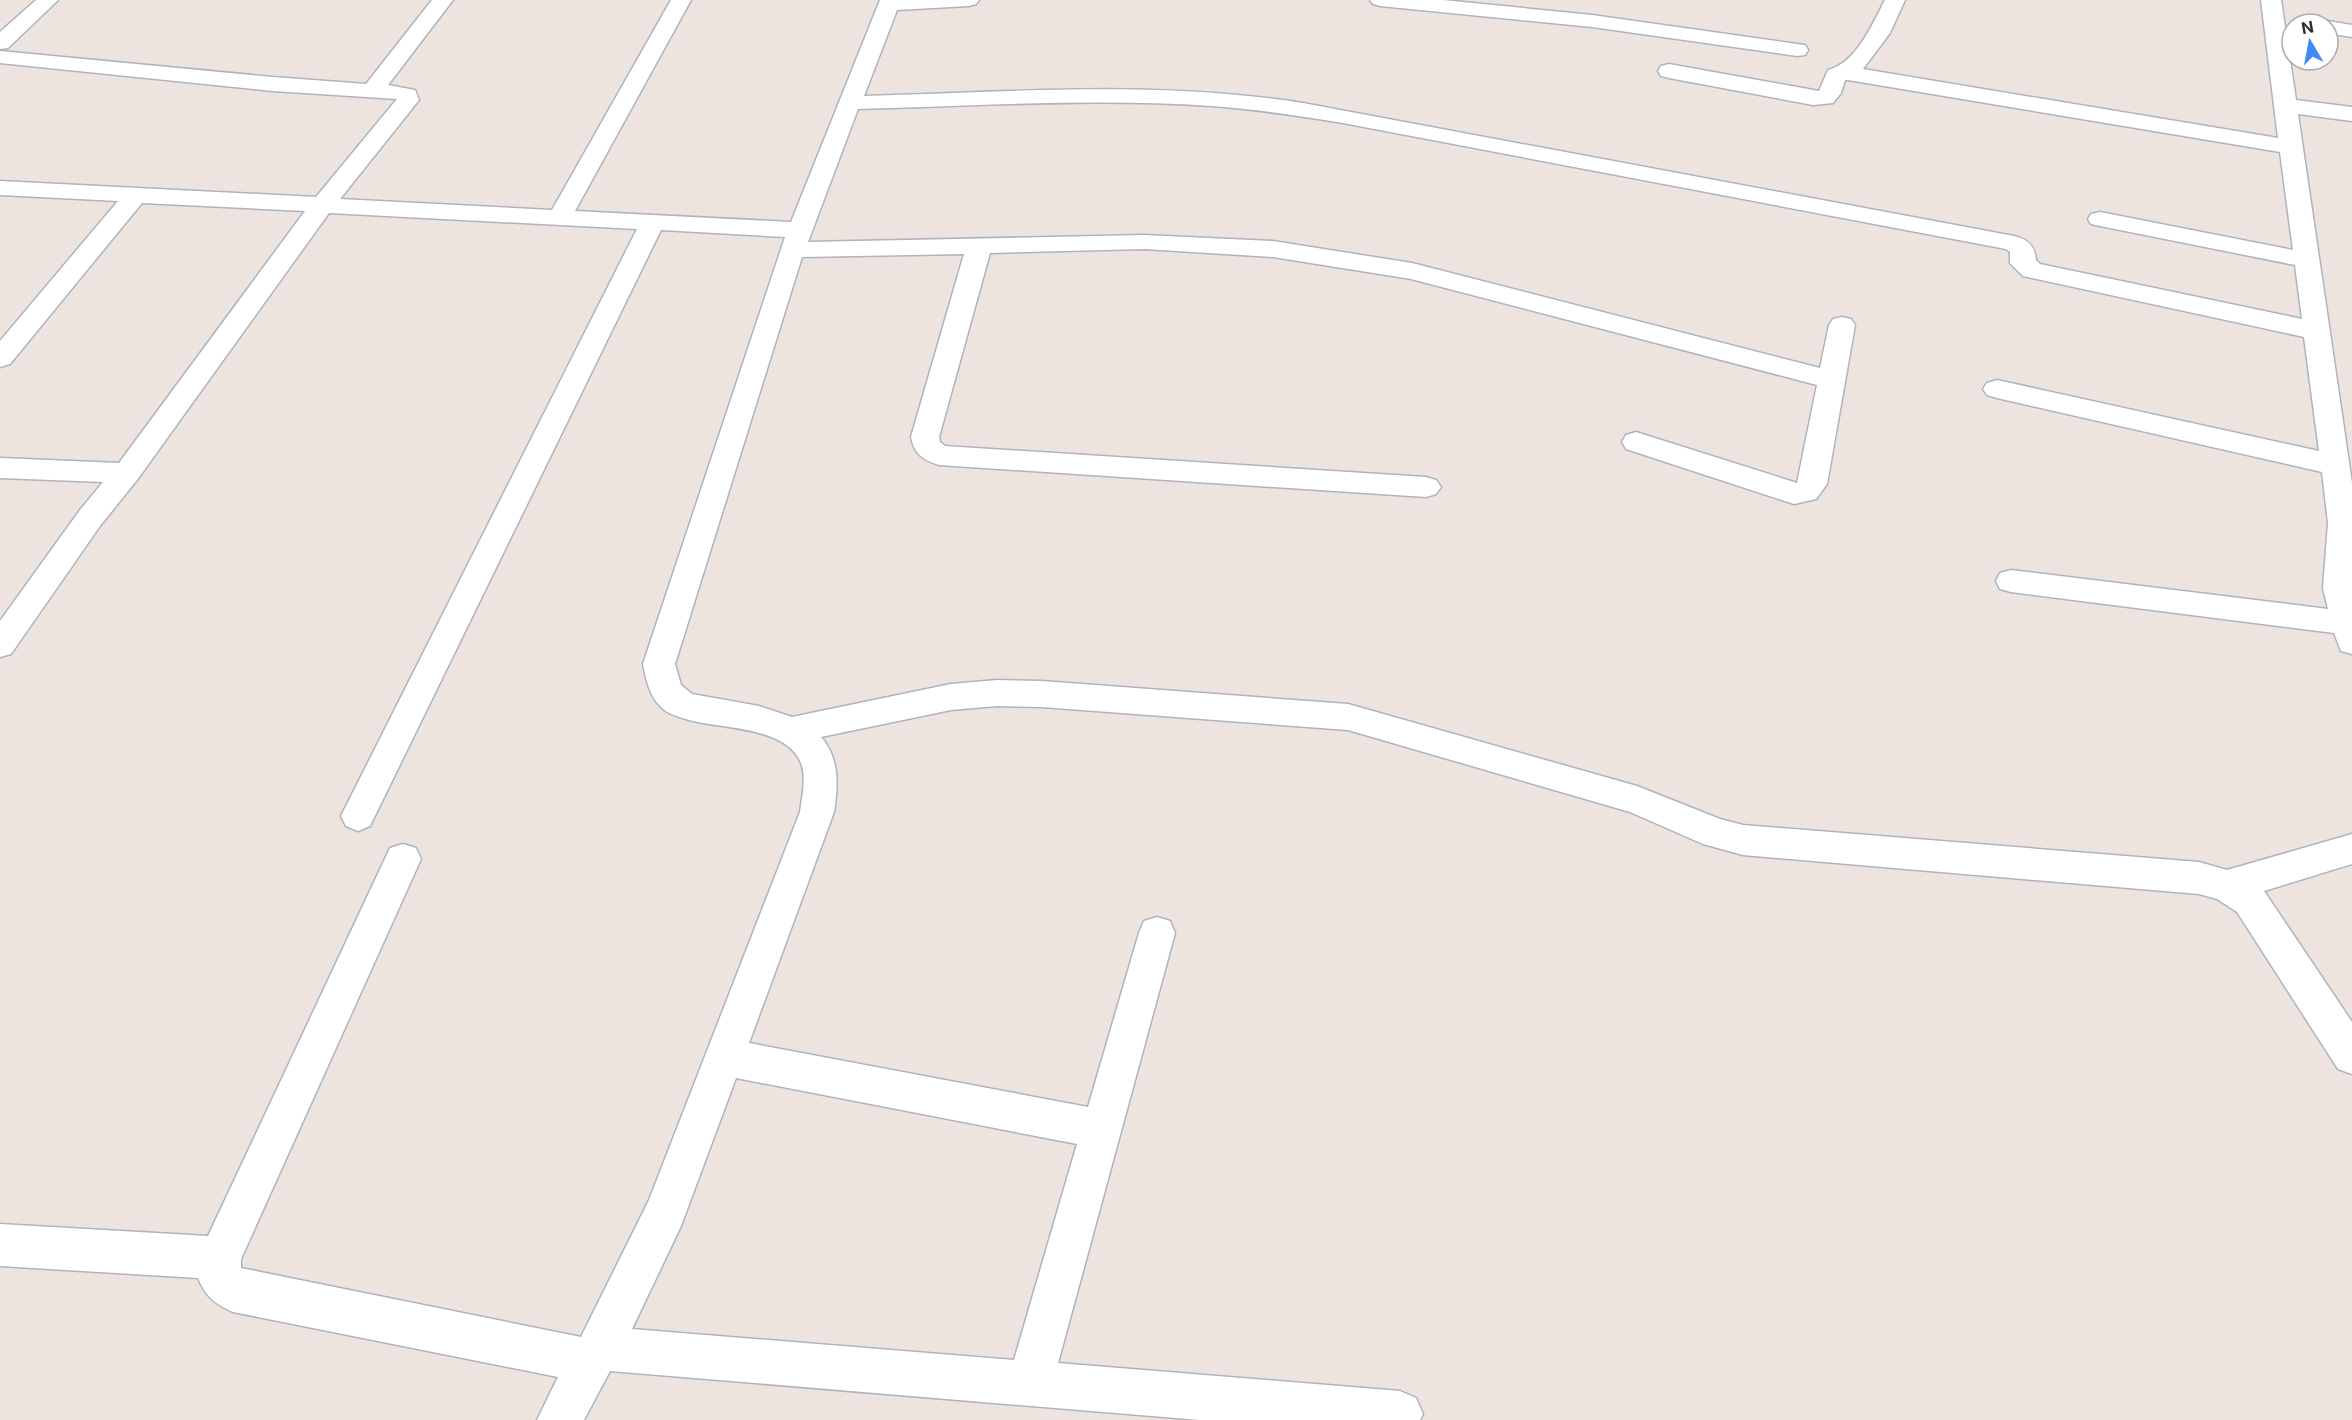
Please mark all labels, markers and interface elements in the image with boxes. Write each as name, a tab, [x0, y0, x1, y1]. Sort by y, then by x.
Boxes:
north arrow	[2280, 12, 2340, 72]
text: N	[2300, 16, 2315, 38]

